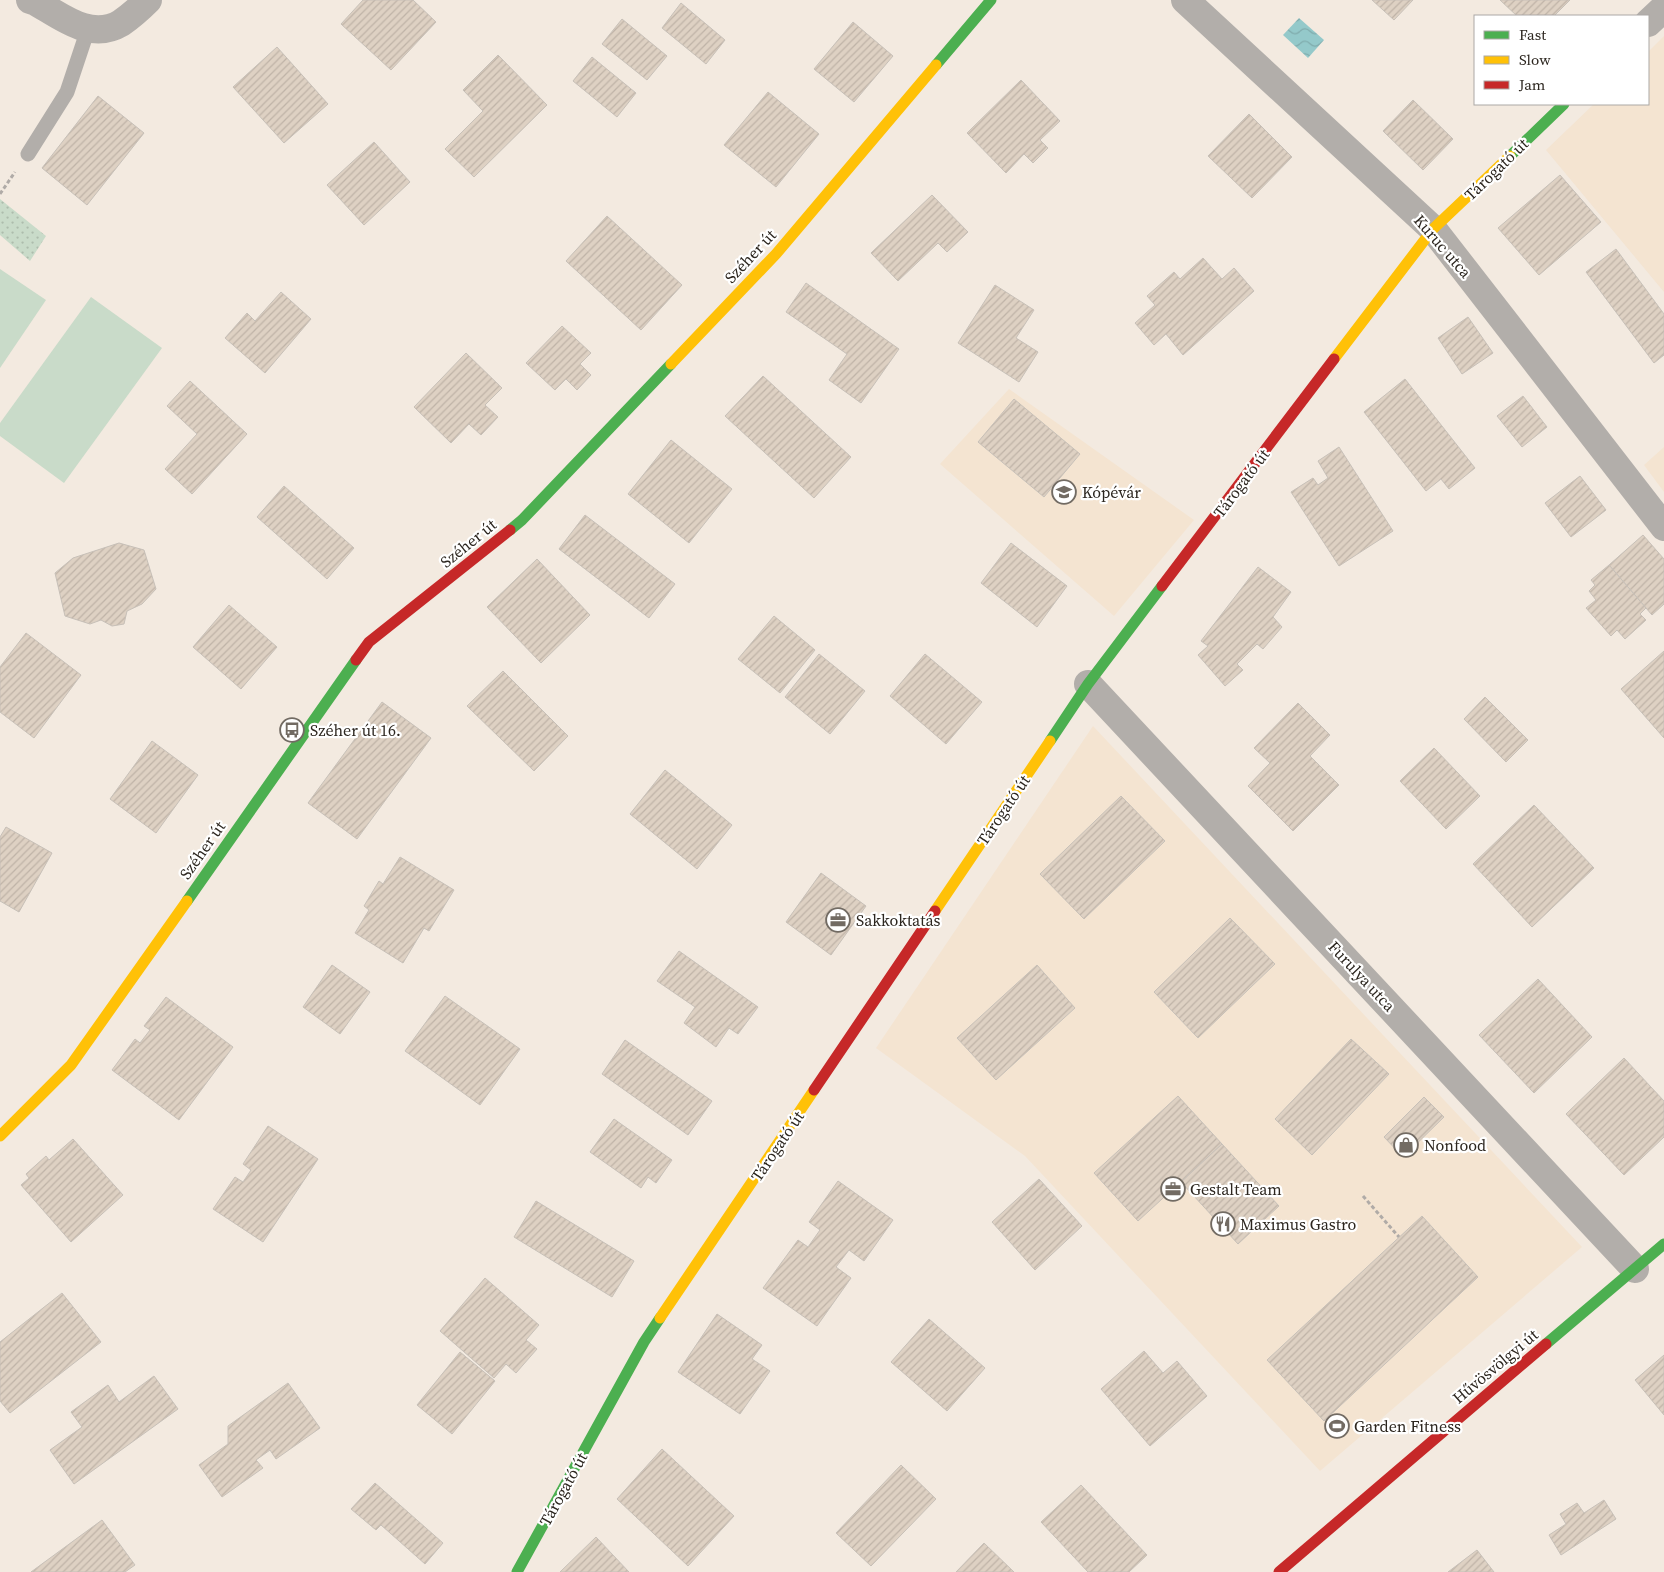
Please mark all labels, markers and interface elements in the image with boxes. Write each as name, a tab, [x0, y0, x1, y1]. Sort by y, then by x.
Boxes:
legend	[1474, 15, 1649, 105]
text: Fast	[1519, 24, 1546, 45]
text: Slow	[1519, 49, 1551, 70]
text: Jam	[1518, 74, 1546, 95]
street label: Tárogató út	[1459, 132, 1533, 205]
street label: Kuruc utca	[1409, 209, 1477, 283]
street label: Széher út	[719, 224, 781, 288]
street label: Tárogató út	[1208, 443, 1275, 522]
school or university icon: Kópévár	[1051, 479, 1077, 505]
place label: Kópévár	[1082, 481, 1141, 503]
street label: Széher út	[435, 513, 501, 572]
bus stop icon: Széher út 16.	[279, 717, 305, 743]
place label: Széher út 16.	[310, 719, 401, 741]
street label: Tárogató út	[971, 770, 1035, 850]
street label: Széher út	[174, 816, 230, 883]
office icon: Sakkoktatás	[825, 907, 851, 933]
place label: Sakkoktatás	[856, 909, 941, 931]
street label: Furulya utca	[1324, 936, 1401, 1017]
street label: Tárogató út	[745, 1106, 809, 1186]
shop icon: Nonfood	[1393, 1132, 1419, 1158]
place label: Nonfood	[1424, 1134, 1486, 1156]
office icon: Gestalt Team	[1160, 1176, 1186, 1202]
place label: Gestalt Team	[1190, 1178, 1282, 1200]
restaurant icon: Maximus Gastro	[1210, 1211, 1236, 1237]
place label: Maximus Gastro	[1240, 1213, 1357, 1235]
street label: Hűvösvölgyi út	[1448, 1323, 1543, 1408]
sports icon: Garden Fitness	[1324, 1413, 1350, 1439]
place label: Garden Fitness	[1354, 1415, 1461, 1437]
street label: Tárogató út	[534, 1448, 593, 1530]

